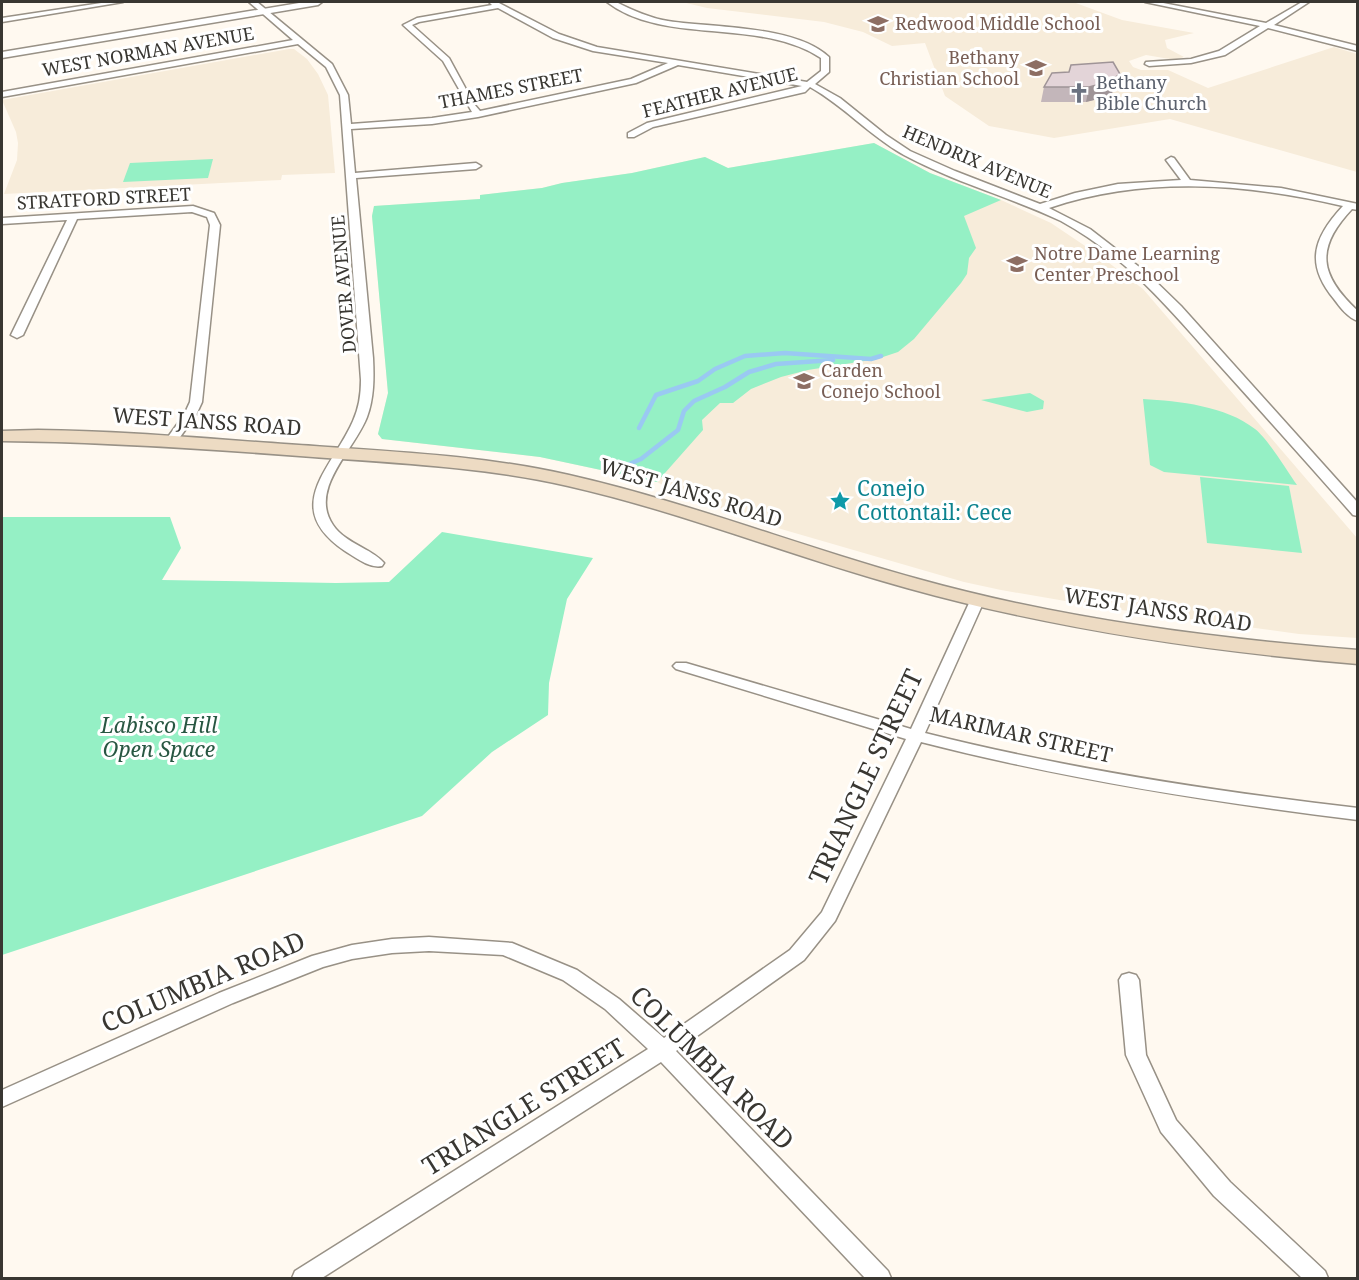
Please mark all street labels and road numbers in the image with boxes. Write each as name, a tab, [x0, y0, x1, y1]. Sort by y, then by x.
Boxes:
street label: WEST NORMAN AVENUE	[40, 21, 256, 81]
street label: FEATHER AVENUE	[640, 61, 800, 123]
street label: THAMES STREET	[437, 62, 585, 114]
street label: HENDRIX AVENUE	[899, 119, 1056, 203]
street label: STRATFORD STREET	[16, 181, 192, 215]
street label: DOVER AVENUE	[325, 214, 361, 354]
street label: WEST JANSS ROAD	[112, 400, 303, 442]
street label: WEST JANSS ROAD	[597, 451, 786, 533]
street label: WEST JANSS ROAD	[1062, 580, 1254, 638]
street label: TRIANGLE STREET	[799, 663, 931, 890]
street label: MARIMAR STREET	[927, 699, 1115, 769]
street label: COLUMBIA ROAD	[95, 922, 310, 1040]
street label: COLUMBIA ROAD	[623, 977, 803, 1157]
street label: TRIANGLE STREET	[415, 1029, 632, 1183]

